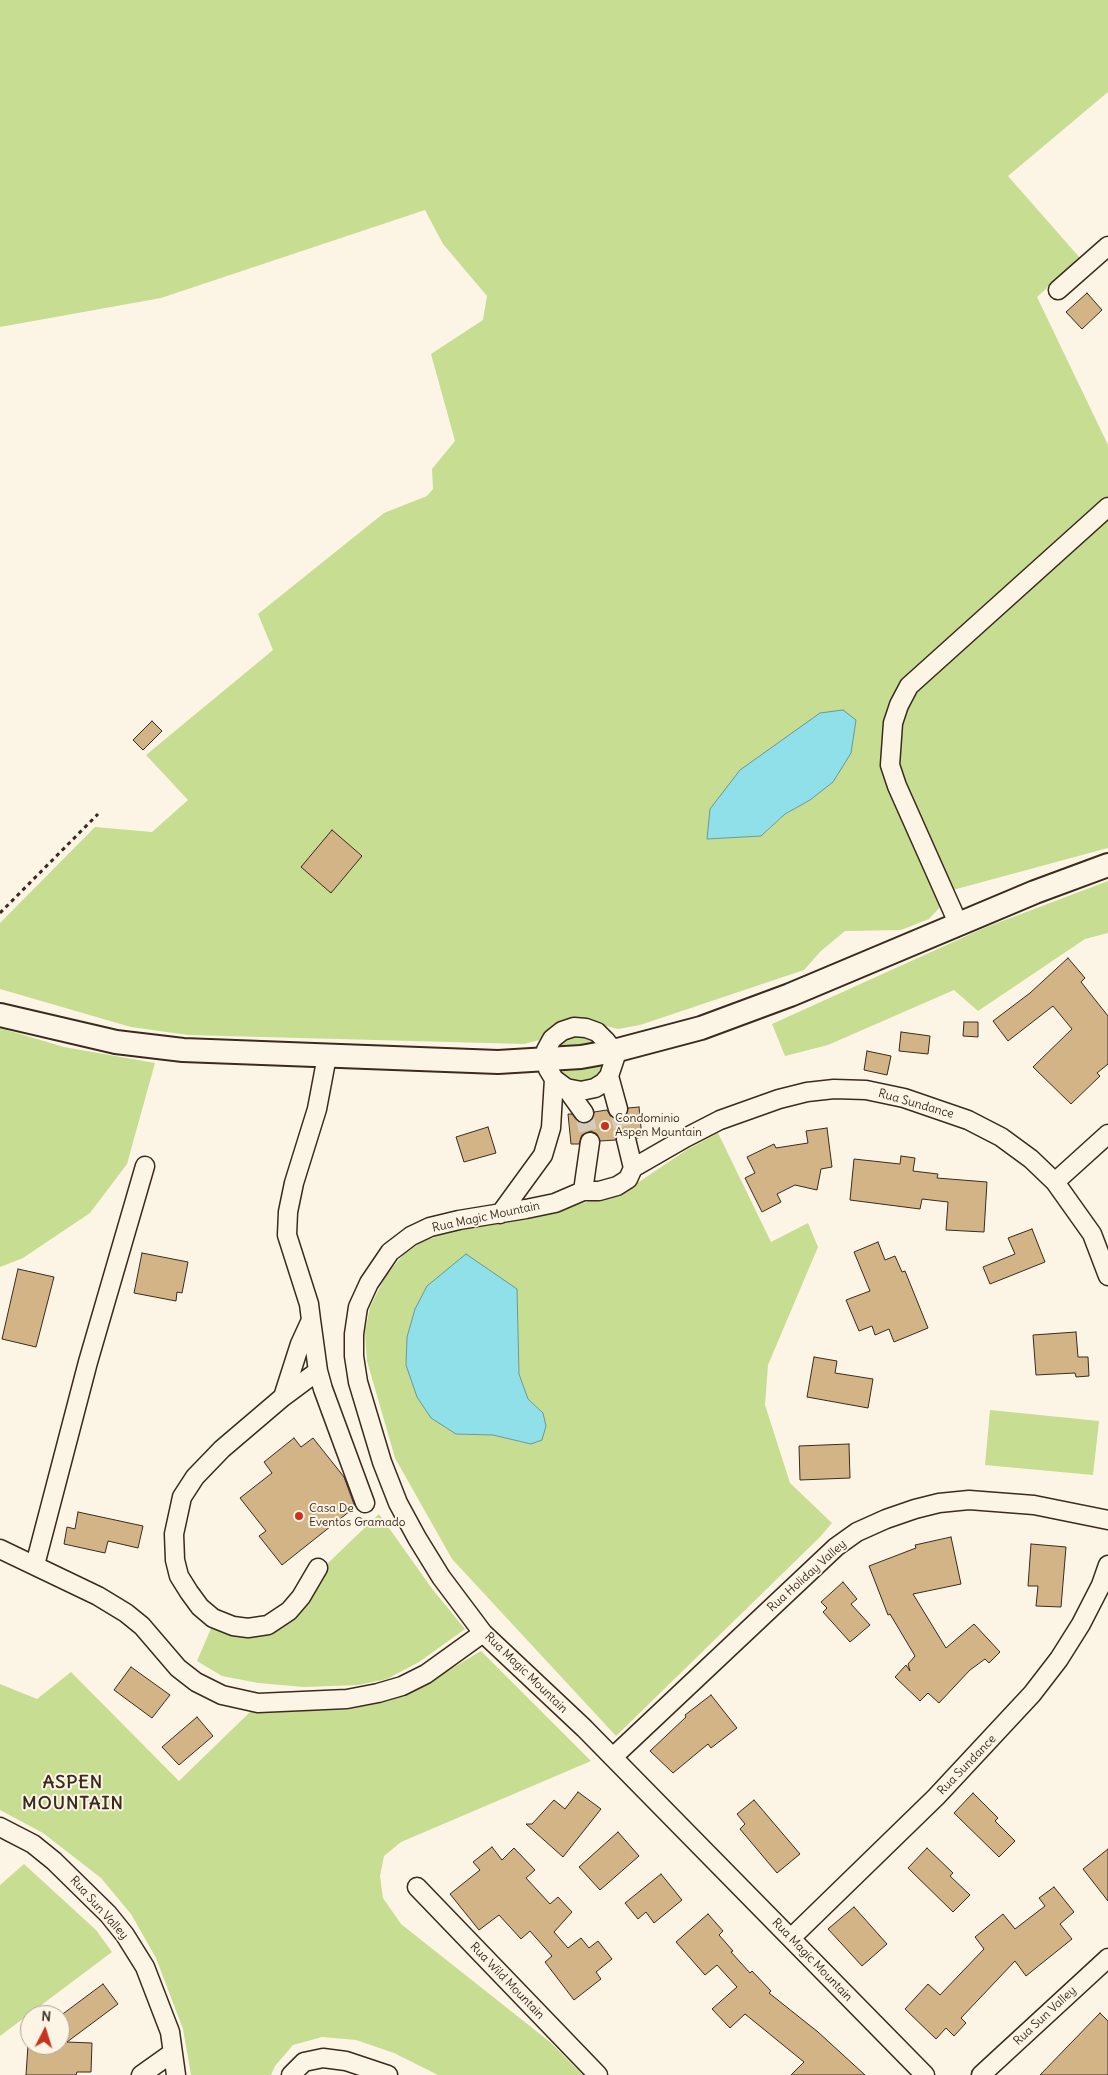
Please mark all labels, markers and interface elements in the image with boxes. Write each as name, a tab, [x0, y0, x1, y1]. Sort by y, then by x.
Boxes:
street label: Rua Sundance	[876, 1086, 956, 1122]
place label: Condominio Aspen Mountain	[615, 1112, 702, 1140]
marker: Condominio Aspen Mountain	[599, 1120, 611, 1132]
street label: Rua Magic Mountain	[431, 1199, 541, 1235]
place label: Casa De Eventos Gramado	[309, 1502, 406, 1530]
marker: Casa De Eventos Gramado	[293, 1510, 305, 1522]
street label: Rua Holiday Valley	[765, 1537, 849, 1615]
street label: Rua Magic Mountain	[482, 1630, 570, 1716]
street label: Rua Sundance	[935, 1732, 999, 1798]
district label: ASPEN MOUNTAIN	[21, 1772, 125, 1815]
street label: Rua Sun Valley	[67, 1873, 131, 1943]
street label: Rua Magic Mountain	[769, 1916, 855, 2004]
street label: Rua Wild Mountain	[467, 1940, 547, 2022]
street label: Rua Sun Valley	[1011, 1983, 1079, 2049]
north arrow	[20, 2005, 70, 2055]
text: N	[41, 2007, 52, 2025]

